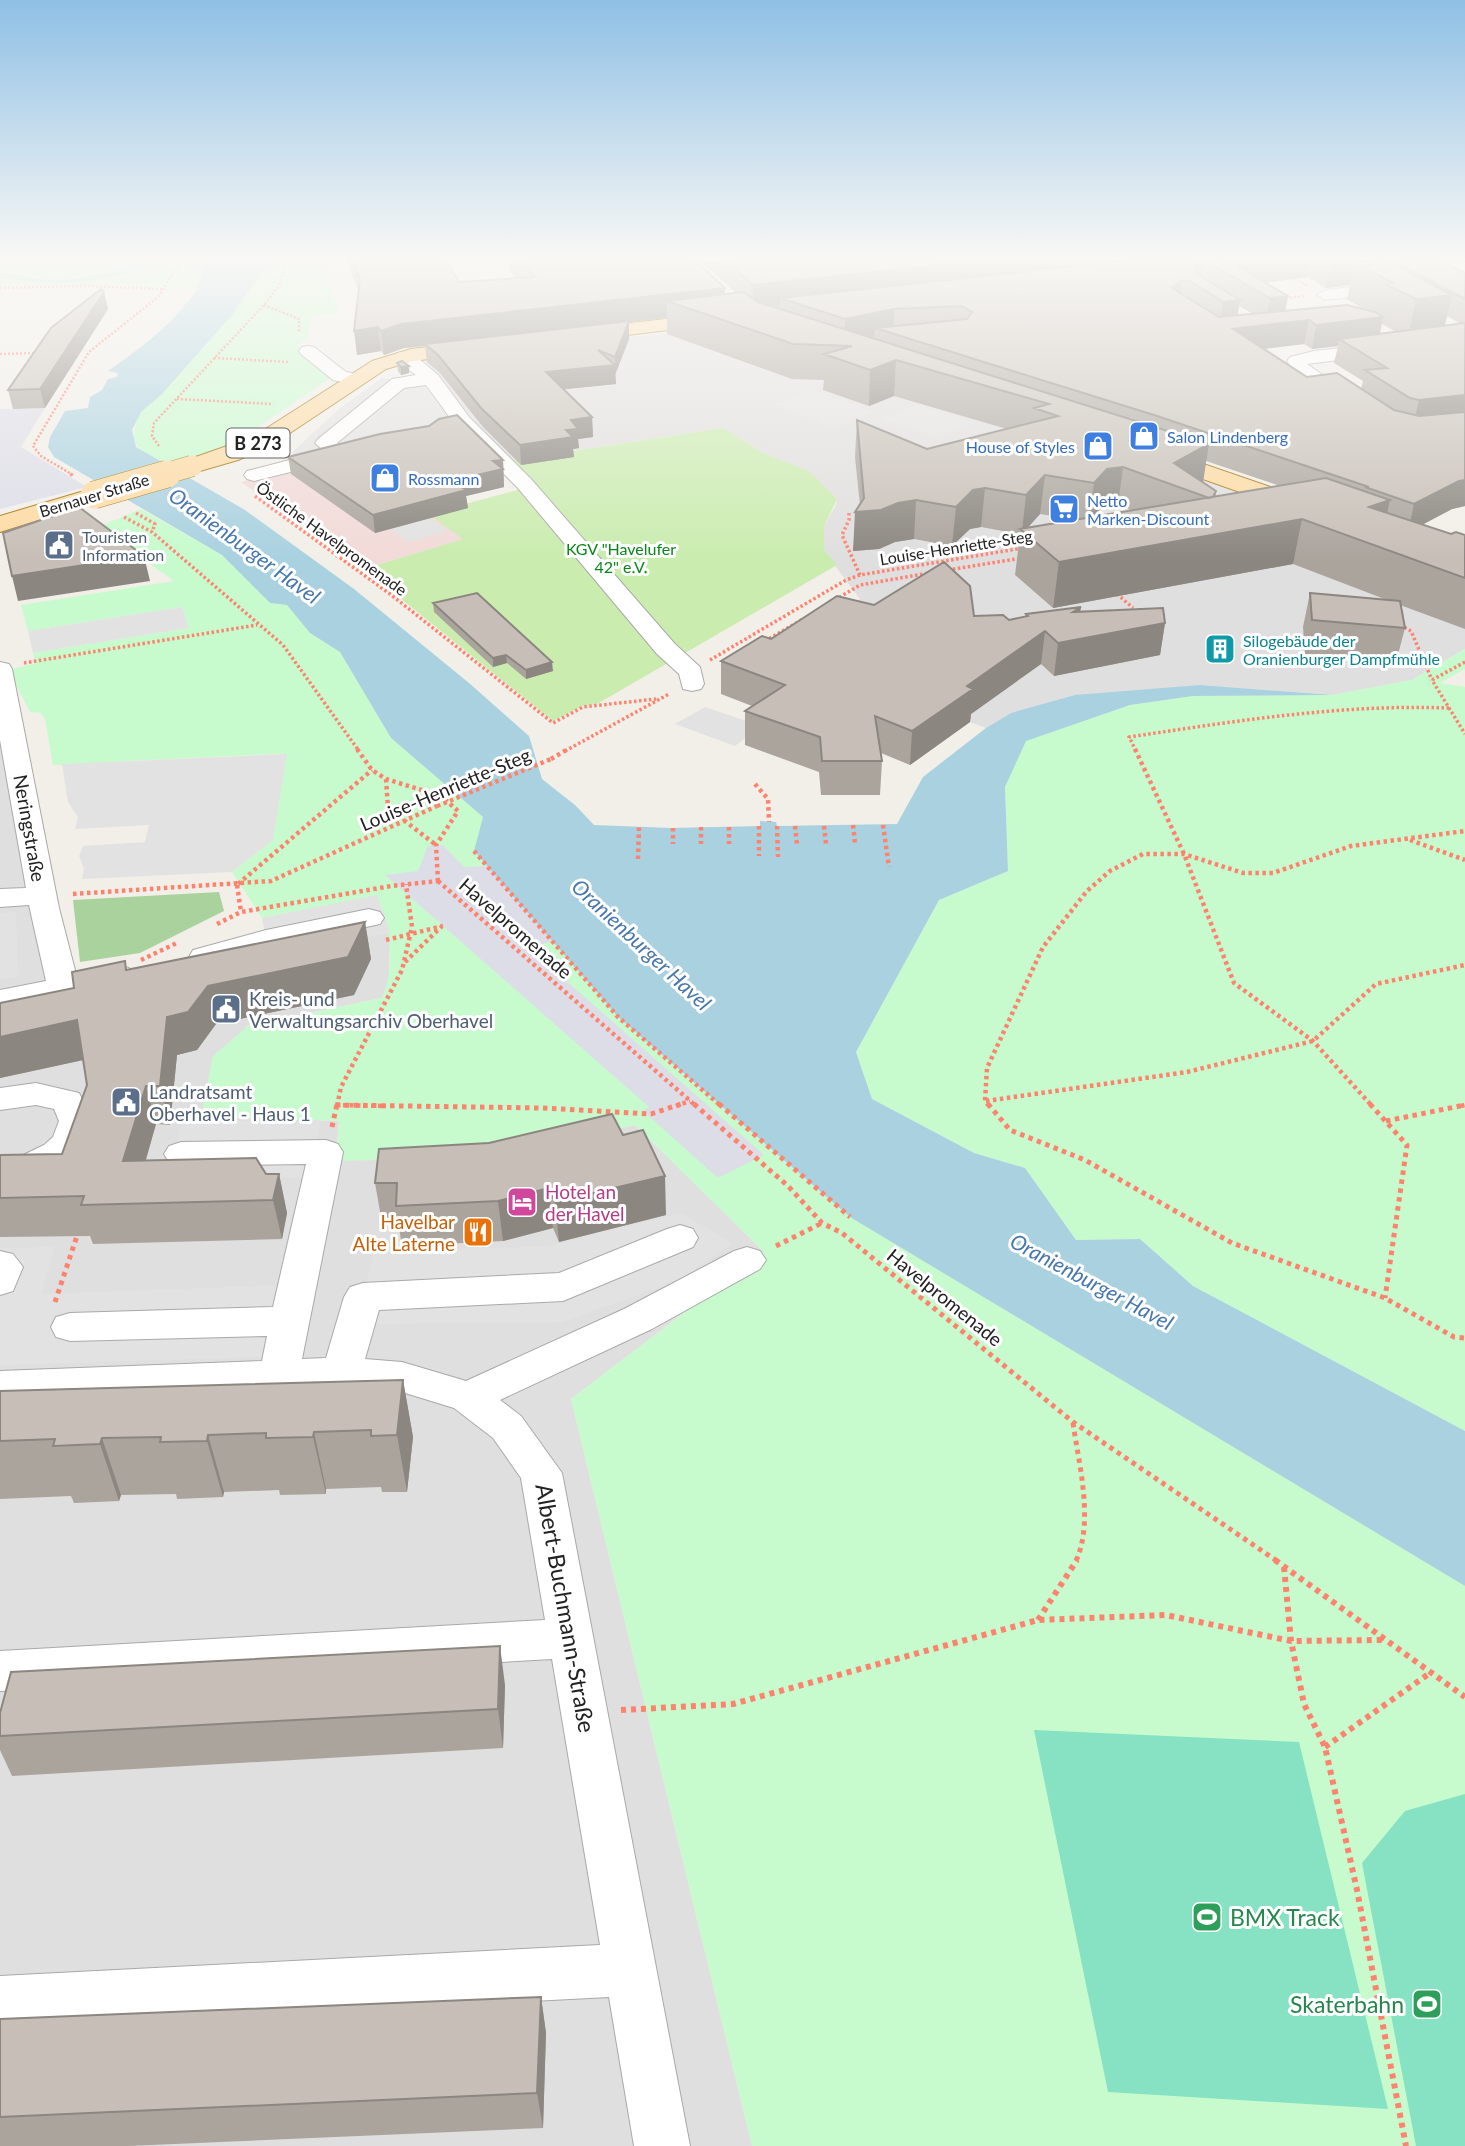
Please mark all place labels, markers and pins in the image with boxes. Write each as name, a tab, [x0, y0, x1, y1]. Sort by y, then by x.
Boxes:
shop icon: Salon Lindenberg	[1127, 419, 1161, 453]
place label: Salon Lindenberg	[1167, 427, 1288, 446]
shop icon: House of Styles	[1081, 429, 1115, 463]
place label: House of Styles	[966, 437, 1075, 456]
shop icon: Rossmann	[368, 461, 402, 495]
place label: Rossmann	[408, 469, 479, 488]
place label: Netto Marken-Discount	[1087, 491, 1209, 528]
supermarket icon: Netto Marken-Discount	[1047, 492, 1081, 526]
place label: Touristen Information	[82, 527, 164, 564]
public building icon: Touristen Information	[42, 528, 76, 562]
place label: Silogebäude der Oranienburger Dampfmühle	[1243, 631, 1440, 668]
building icon: Silogebäude der Oranienburger Dampfmühle	[1203, 632, 1237, 666]
place label: Kreis- und Verwaltungsarchiv Oberhavel	[249, 987, 493, 1032]
public building icon: Kreis- und Verwaltungsarchiv Oberhavel	[209, 992, 243, 1026]
place label: Landratsamt Oberhavel - Haus 1	[149, 1080, 311, 1125]
public building icon: Landratsamt Oberhavel - Haus 1	[109, 1085, 143, 1119]
place label: Hotel an der Havel	[545, 1180, 625, 1225]
hotel icon: Hotel an der Havel	[505, 1185, 539, 1219]
place label: Havelbar Alte Laterne	[353, 1210, 455, 1255]
restaurant icon: Havelbar Alte Laterne	[461, 1215, 495, 1249]
sports icon: BMX Track	[1190, 1900, 1224, 1934]
place label: BMX Track	[1230, 1903, 1340, 1931]
sports icon: Skaterbahn	[1410, 1987, 1444, 2021]
place label: Skaterbahn	[1290, 1990, 1404, 2018]

